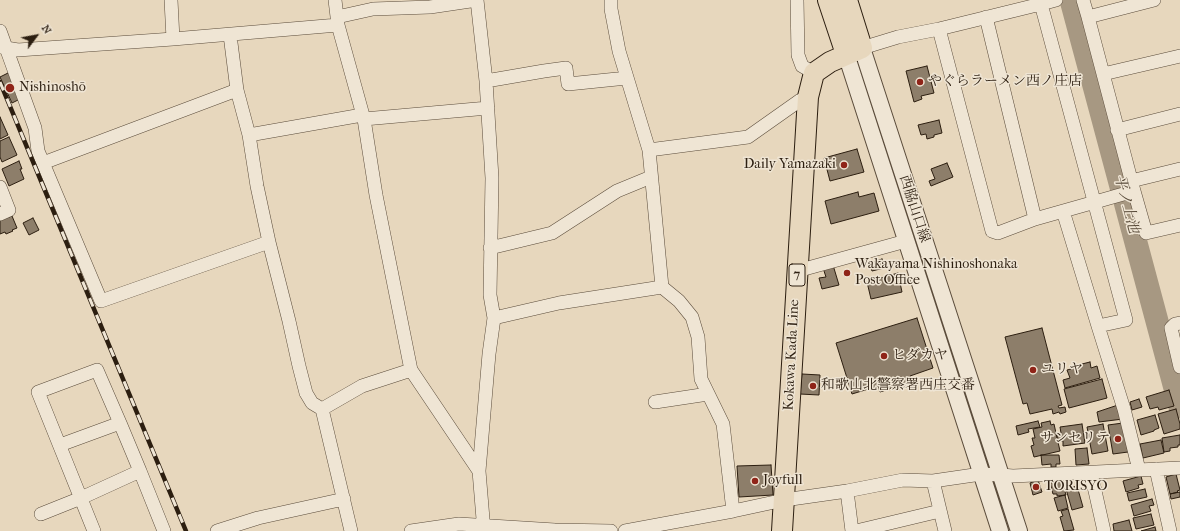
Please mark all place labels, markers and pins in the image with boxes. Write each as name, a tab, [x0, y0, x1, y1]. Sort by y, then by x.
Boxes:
place label: やぐらラーメン西ノ庄店	[928, 74, 1082, 90]
marker: やぐらラーメン西ノ庄店	[915, 77, 925, 87]
place label: Nishinoshō	[19, 80, 86, 96]
marker: Nishinoshō	[4, 82, 16, 94]
place label: Daily Yamazaki	[744, 157, 836, 173]
marker: Daily Yamazaki	[839, 160, 849, 170]
place label: Wakayama Nishinoshonaka Post Office	[855, 257, 1018, 290]
marker: Wakayama Nishinoshonaka Post Office	[842, 268, 852, 278]
place label: ヒダカヤ	[892, 348, 948, 364]
marker: ヒダカヤ	[879, 351, 889, 361]
place label: ユリヤ	[1041, 362, 1083, 378]
marker: ユリヤ	[1028, 365, 1038, 375]
place label: 和歌山北警察署西庄交番	[821, 378, 975, 394]
marker: 和歌山北警察署西庄交番	[808, 381, 818, 391]
place label: サンセリテ	[1040, 431, 1110, 447]
marker: サンセリテ	[1113, 434, 1123, 444]
place label: Joyfull	[763, 473, 803, 489]
marker: Joyfull	[750, 476, 760, 486]
place label: TORISYO	[1044, 479, 1107, 495]
marker: TORISYO	[1031, 482, 1041, 492]

